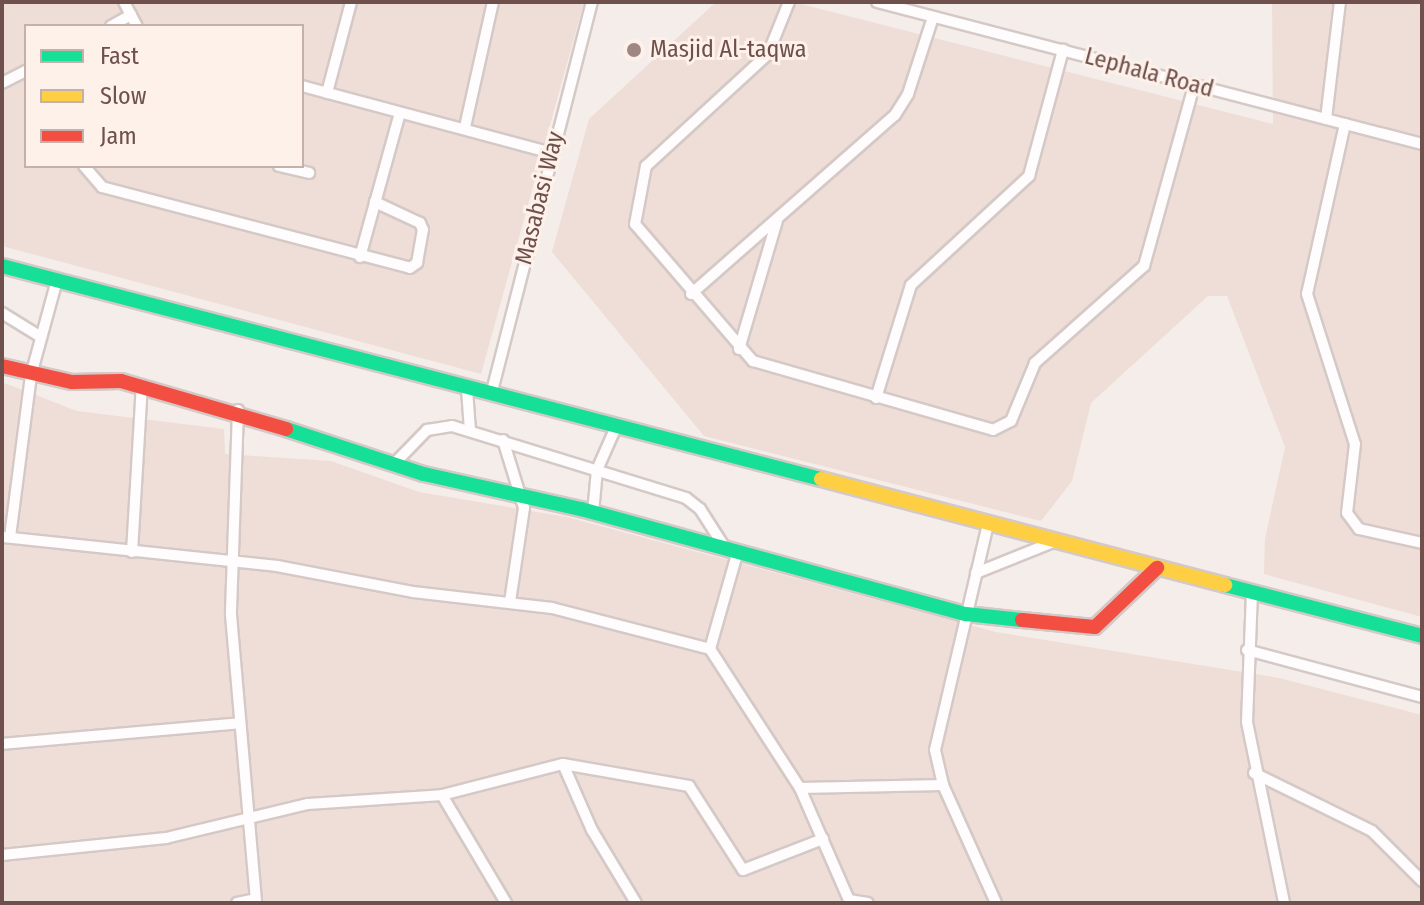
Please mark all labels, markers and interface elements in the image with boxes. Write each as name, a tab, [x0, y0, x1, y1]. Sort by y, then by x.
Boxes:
legend	[24, 24, 304, 168]
place label: Masjid Al-taqwa	[650, 36, 806, 64]
marker: Masjid Al-taqwa	[625, 41, 643, 59]
text: Fast	[100, 42, 139, 70]
street label: Lephala Road	[1081, 42, 1217, 104]
text: Slow	[100, 82, 146, 110]
text: Jam	[100, 122, 137, 150]
street label: Masabasi Way	[510, 129, 570, 267]

